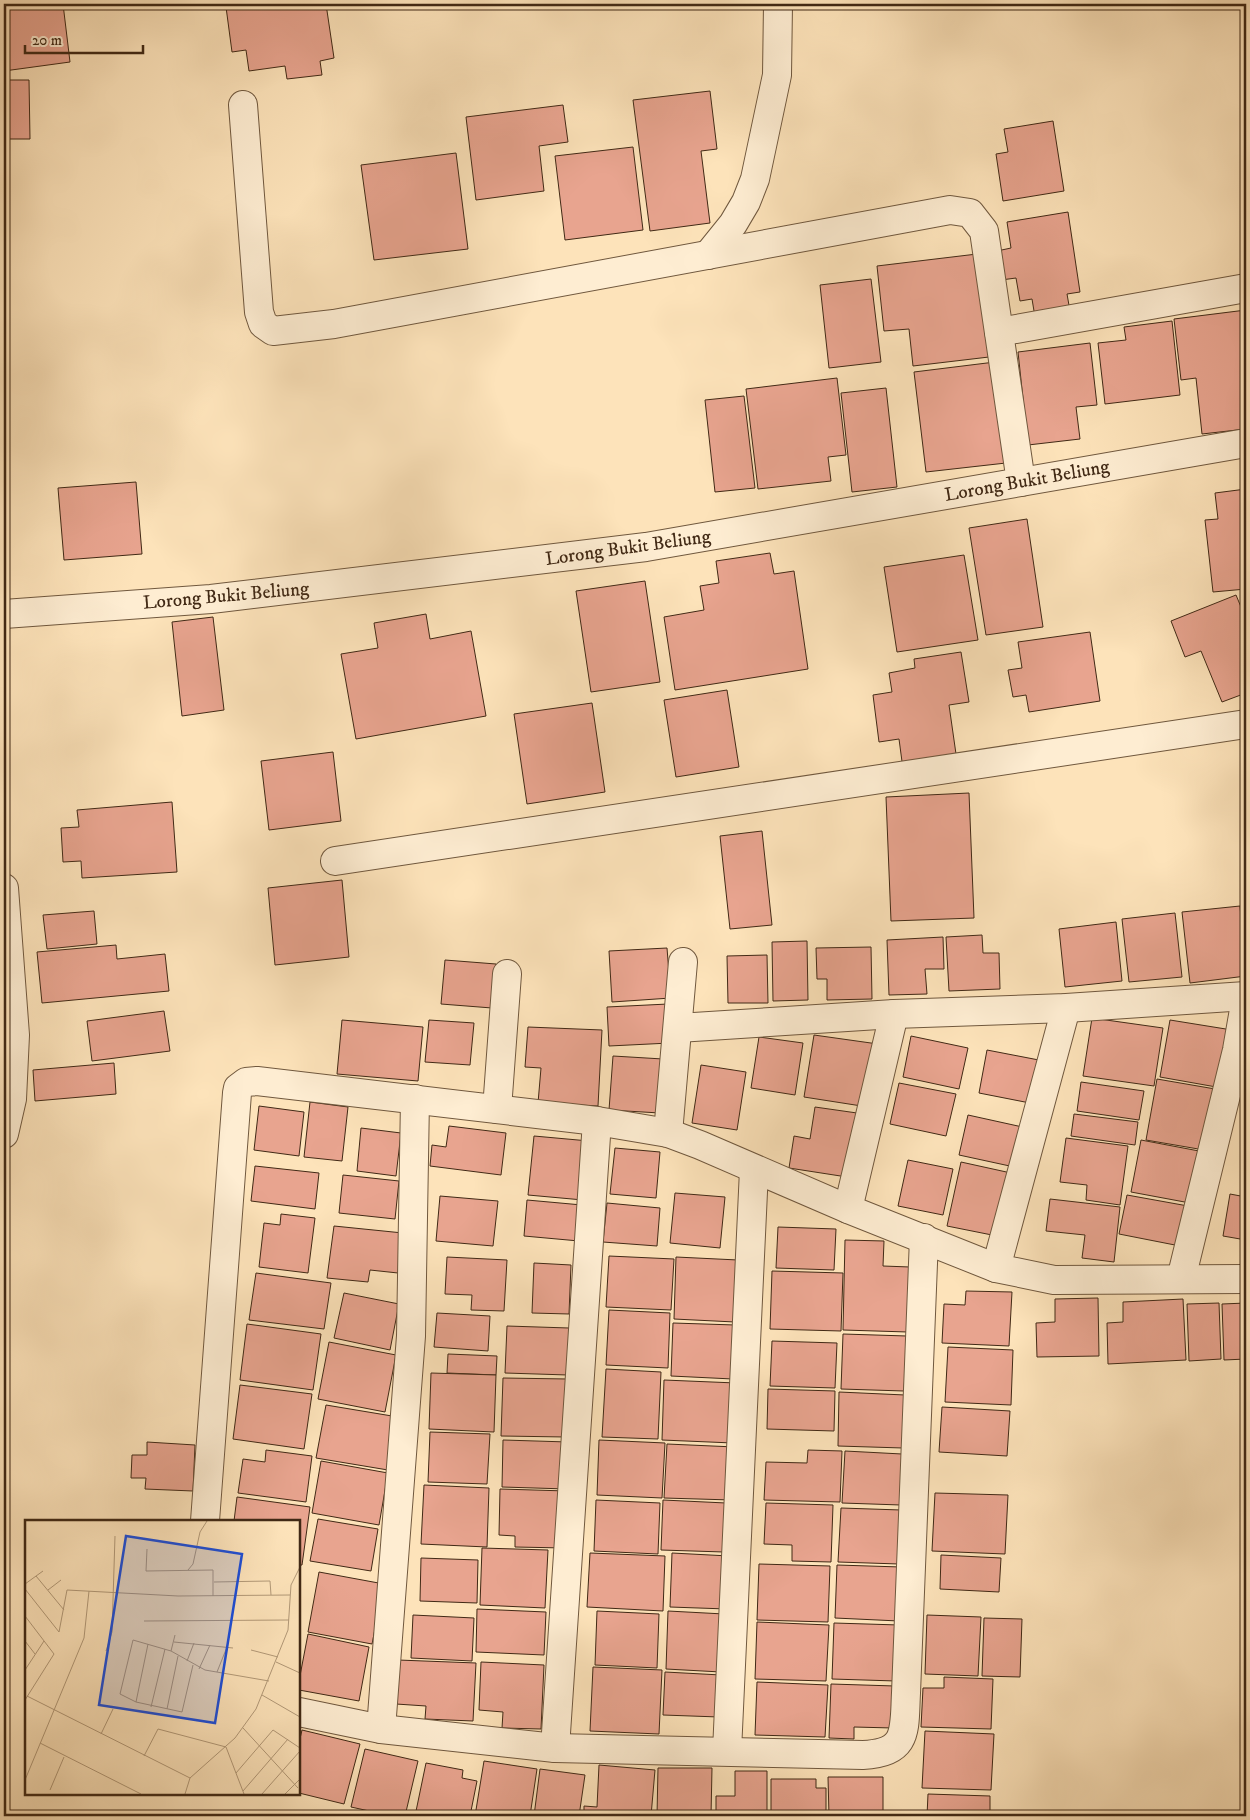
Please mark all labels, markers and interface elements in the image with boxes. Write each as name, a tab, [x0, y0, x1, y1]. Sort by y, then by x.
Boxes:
scale bar	[25, 22, 142, 54]
text: 20 m	[32, 31, 62, 50]
street label: Lorong Bukit Beliung	[943, 455, 1112, 507]
street label: Lorong Bukit Beliung	[544, 525, 713, 571]
street label: Lorong Bukit Beliung	[142, 577, 311, 615]
inset map	[25, 1520, 300, 1795]

